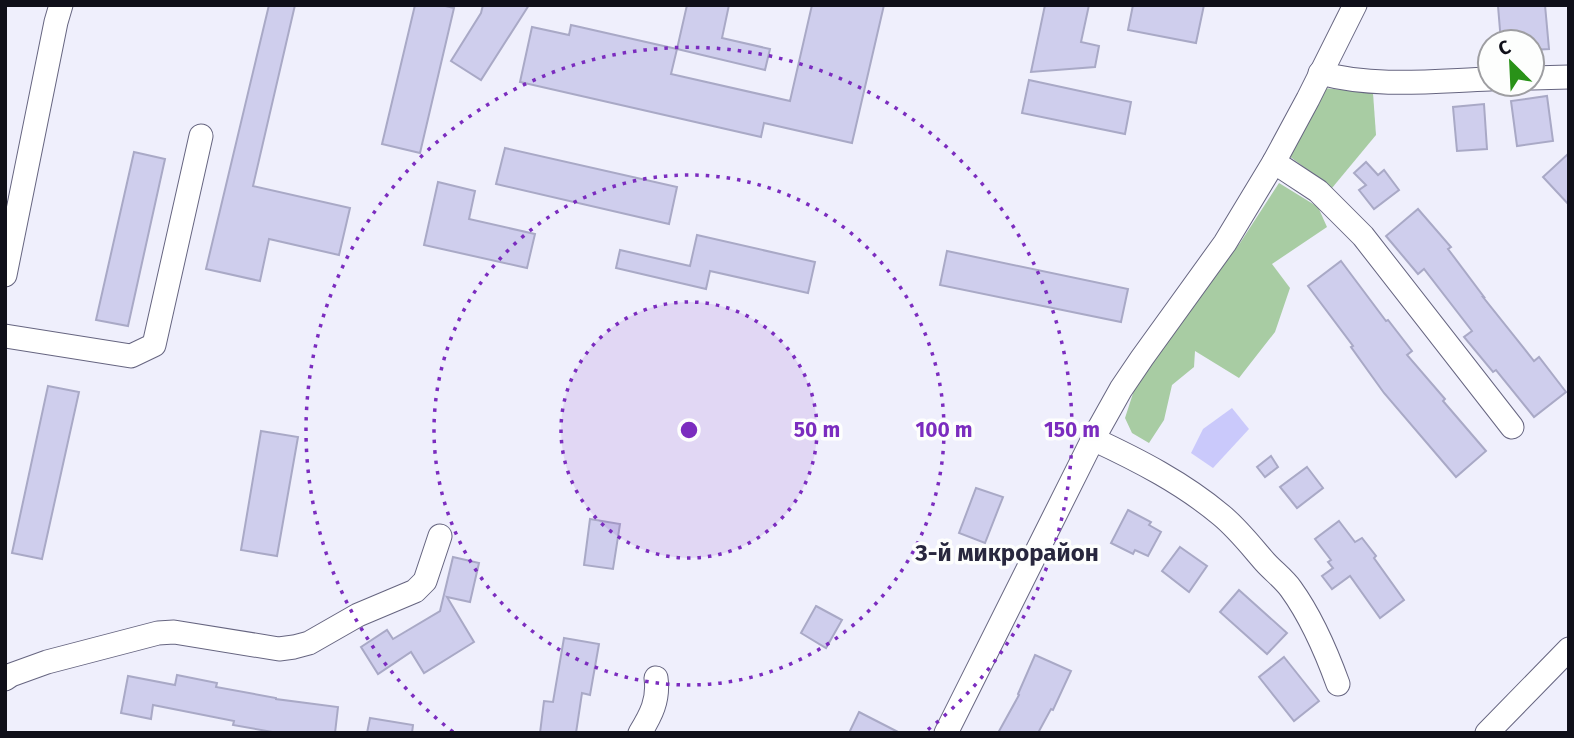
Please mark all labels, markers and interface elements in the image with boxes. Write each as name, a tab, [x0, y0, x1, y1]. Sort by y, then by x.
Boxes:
north arrow	[1476, 28, 1546, 98]
text: С	[1495, 35, 1514, 61]
text: 50 m	[794, 417, 840, 443]
text: 100 m	[915, 417, 973, 443]
text: 150 m	[1044, 417, 1100, 443]
centre of rings	[677, 418, 701, 442]
district label: 3-й микрорайон	[914, 539, 1099, 567]

